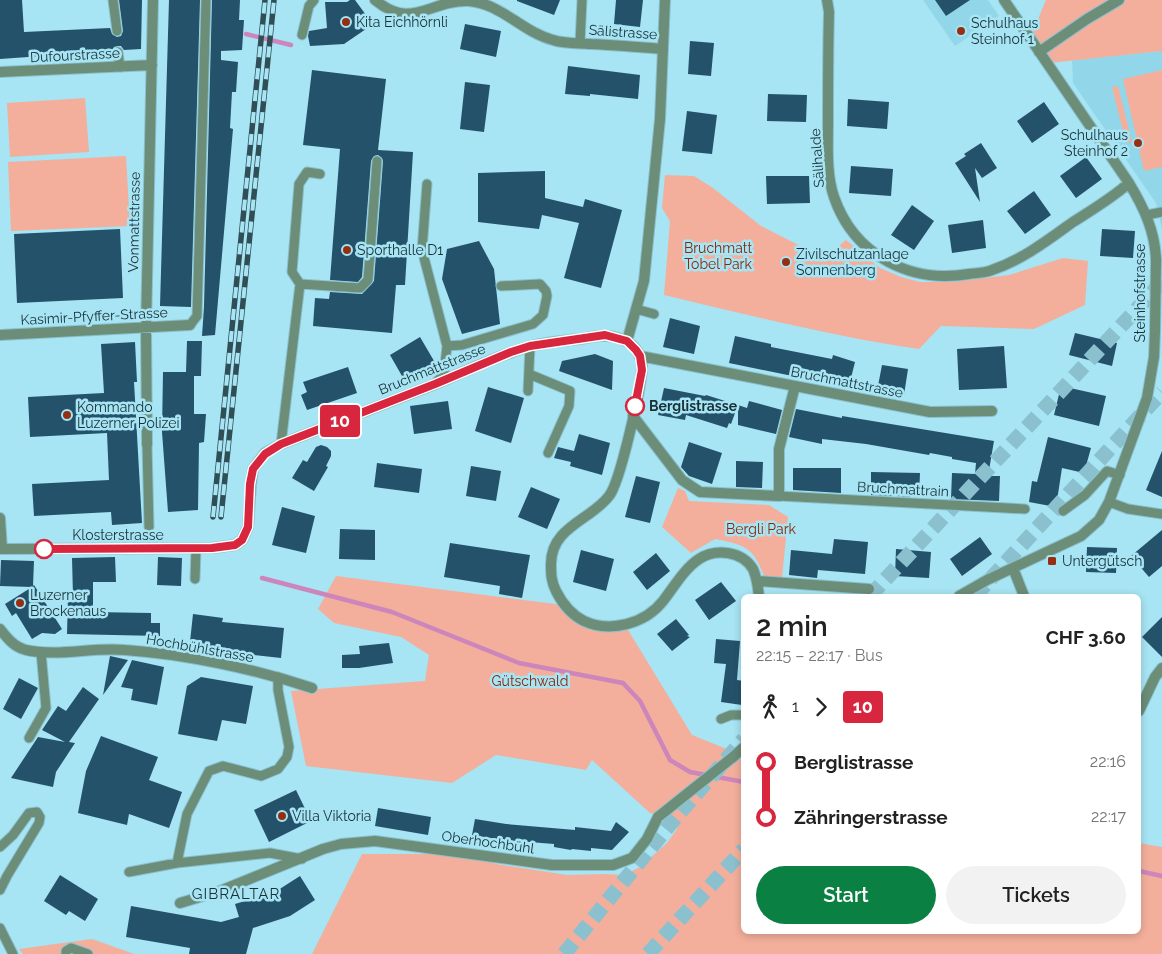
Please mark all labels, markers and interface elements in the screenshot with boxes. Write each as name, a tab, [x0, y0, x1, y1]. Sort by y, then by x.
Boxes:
place label: Kita Eichhörnli	[356, 14, 448, 30]
place label: Schulhaus Steinhof 1	[971, 15, 1039, 47]
marker: Kita Eichhörnli	[340, 16, 352, 28]
street label: Sälistrasse	[588, 22, 658, 42]
marker: Schulhaus Steinhof 1	[955, 25, 967, 37]
street label: Dufourstrasse	[30, 45, 120, 65]
place label: Schulhaus Steinhof 2	[1061, 127, 1128, 159]
street label: Sälihalde	[807, 128, 827, 188]
marker: Schulhaus Steinhof 2	[1132, 137, 1144, 149]
street label: Vonmattstrasse	[125, 172, 143, 272]
park label: Bruchmatt Tobel Park	[684, 240, 752, 272]
place label: Sporthalle D1	[357, 242, 443, 258]
street label: Steinhofstrasse	[1132, 243, 1148, 343]
marker: Sporthalle D1	[341, 244, 353, 256]
place label: Zivilschutzanlage Sonnenberg	[796, 246, 909, 278]
marker: Zivilschutzanlage Sonnenberg	[780, 256, 792, 268]
street label: Kasimir-Pfyffer-Strasse	[20, 304, 168, 328]
street label: Bruchmattstrasse	[376, 340, 488, 398]
street label: Bruchmattstrasse	[790, 363, 904, 401]
marker: Berglistrasse	[625, 396, 645, 416]
place label: Berglistrasse	[649, 398, 738, 414]
place label: Kommando Luzerner Polizei	[77, 399, 180, 431]
line badge: 10	[318, 405, 362, 437]
marker: Kommando Luzerner Polizei	[61, 409, 73, 421]
text: 10	[330, 410, 350, 431]
street label: Bruchmattrain	[857, 479, 949, 499]
park label: Bergli Park	[726, 521, 797, 537]
street label: Klosterstrasse	[72, 527, 164, 543]
unlabelled marker	[34, 539, 54, 559]
place label: Untergütsch	[1062, 553, 1142, 569]
marker: Untergütsch	[1046, 555, 1058, 567]
place label: Luzerner Brockenaus	[30, 587, 106, 619]
marker: Luzerner Brockenaus	[14, 597, 26, 609]
text: 2 min	[756, 610, 828, 643]
text: CHF 3.60	[1046, 626, 1126, 648]
street label: Hochbühlstrasse	[145, 631, 255, 665]
text: 22:15 – 22:17 · Bus	[756, 646, 883, 665]
park label: Gütschwald	[492, 673, 568, 689]
icon: walk	[756, 693, 784, 721]
icon: forward	[807, 693, 835, 721]
text: 10	[853, 696, 873, 717]
text: 1	[792, 697, 799, 716]
text: Berglistrasse	[794, 751, 913, 773]
text: 22:16	[1090, 752, 1126, 771]
text: Zähringerstrasse	[794, 806, 948, 828]
text: 22:17	[1091, 807, 1126, 826]
place label: Villa Viktoria	[292, 808, 371, 824]
marker: Villa Viktoria	[276, 810, 288, 822]
street label: Oberhochbühl	[441, 828, 536, 856]
button: Start	[756, 866, 936, 924]
button: Tickets	[946, 866, 1126, 924]
district label: GIBRALTAR	[192, 885, 280, 903]

